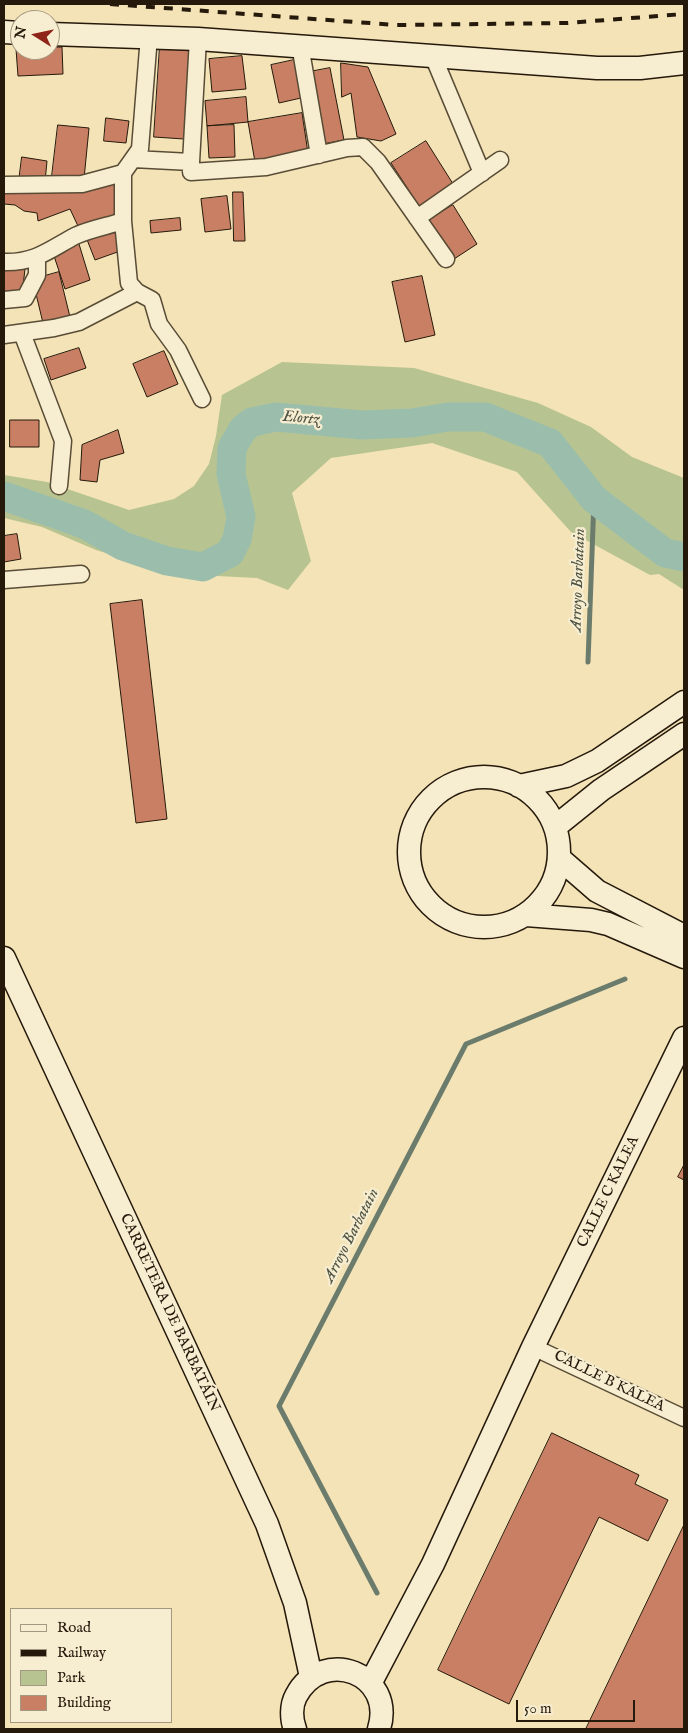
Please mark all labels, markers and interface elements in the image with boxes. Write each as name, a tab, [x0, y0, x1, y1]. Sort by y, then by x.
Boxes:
north arrow	[10, 10, 60, 60]
text: N	[11, 25, 31, 40]
water label: Elortz	[282, 408, 320, 430]
water label: Arroyo Barbatain	[568, 528, 590, 632]
street label: CALLE C KALEA	[574, 1133, 644, 1251]
water label: Arroyo Barbatain	[320, 1186, 384, 1286]
street label: CARRETERA DE BARBATÁIN	[115, 1211, 223, 1415]
street label: CALLE B KALEA	[551, 1347, 667, 1417]
legend	[10, 1608, 172, 1723]
text: Road	[57, 1618, 91, 1637]
text: Railway	[57, 1643, 106, 1662]
text: Park	[57, 1668, 86, 1687]
scale bar	[518, 1690, 637, 1722]
text: Building	[57, 1693, 111, 1712]
text: 50 m	[524, 1699, 552, 1718]

